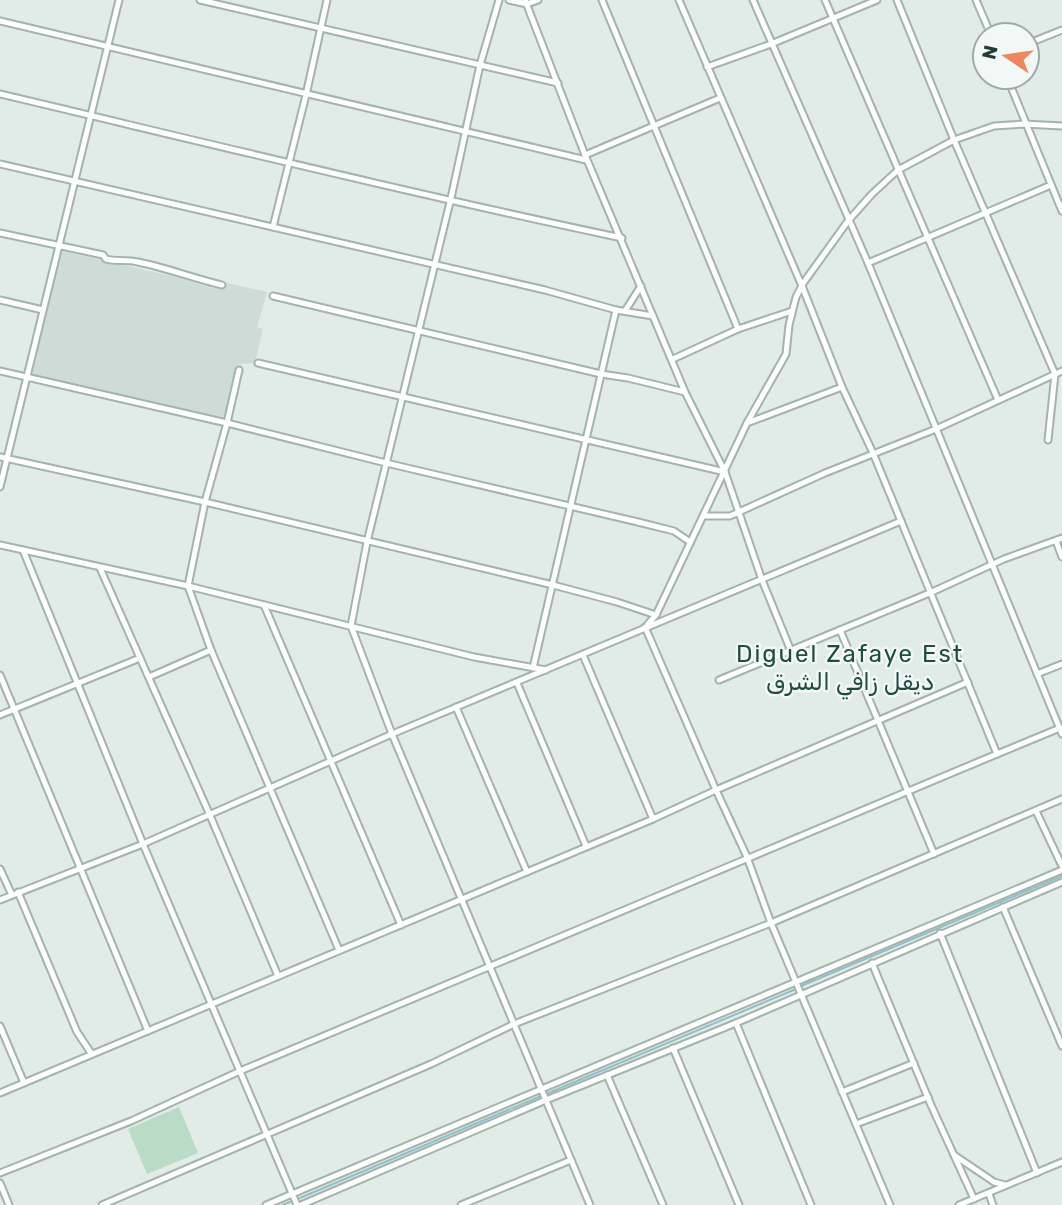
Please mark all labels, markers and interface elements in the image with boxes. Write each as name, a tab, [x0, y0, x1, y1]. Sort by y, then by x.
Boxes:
north arrow	[971, 21, 1041, 91]
text: N	[977, 43, 1003, 62]
district label: Diguel Zafaye Est ديقل زافي الشرق	[736, 640, 964, 700]

